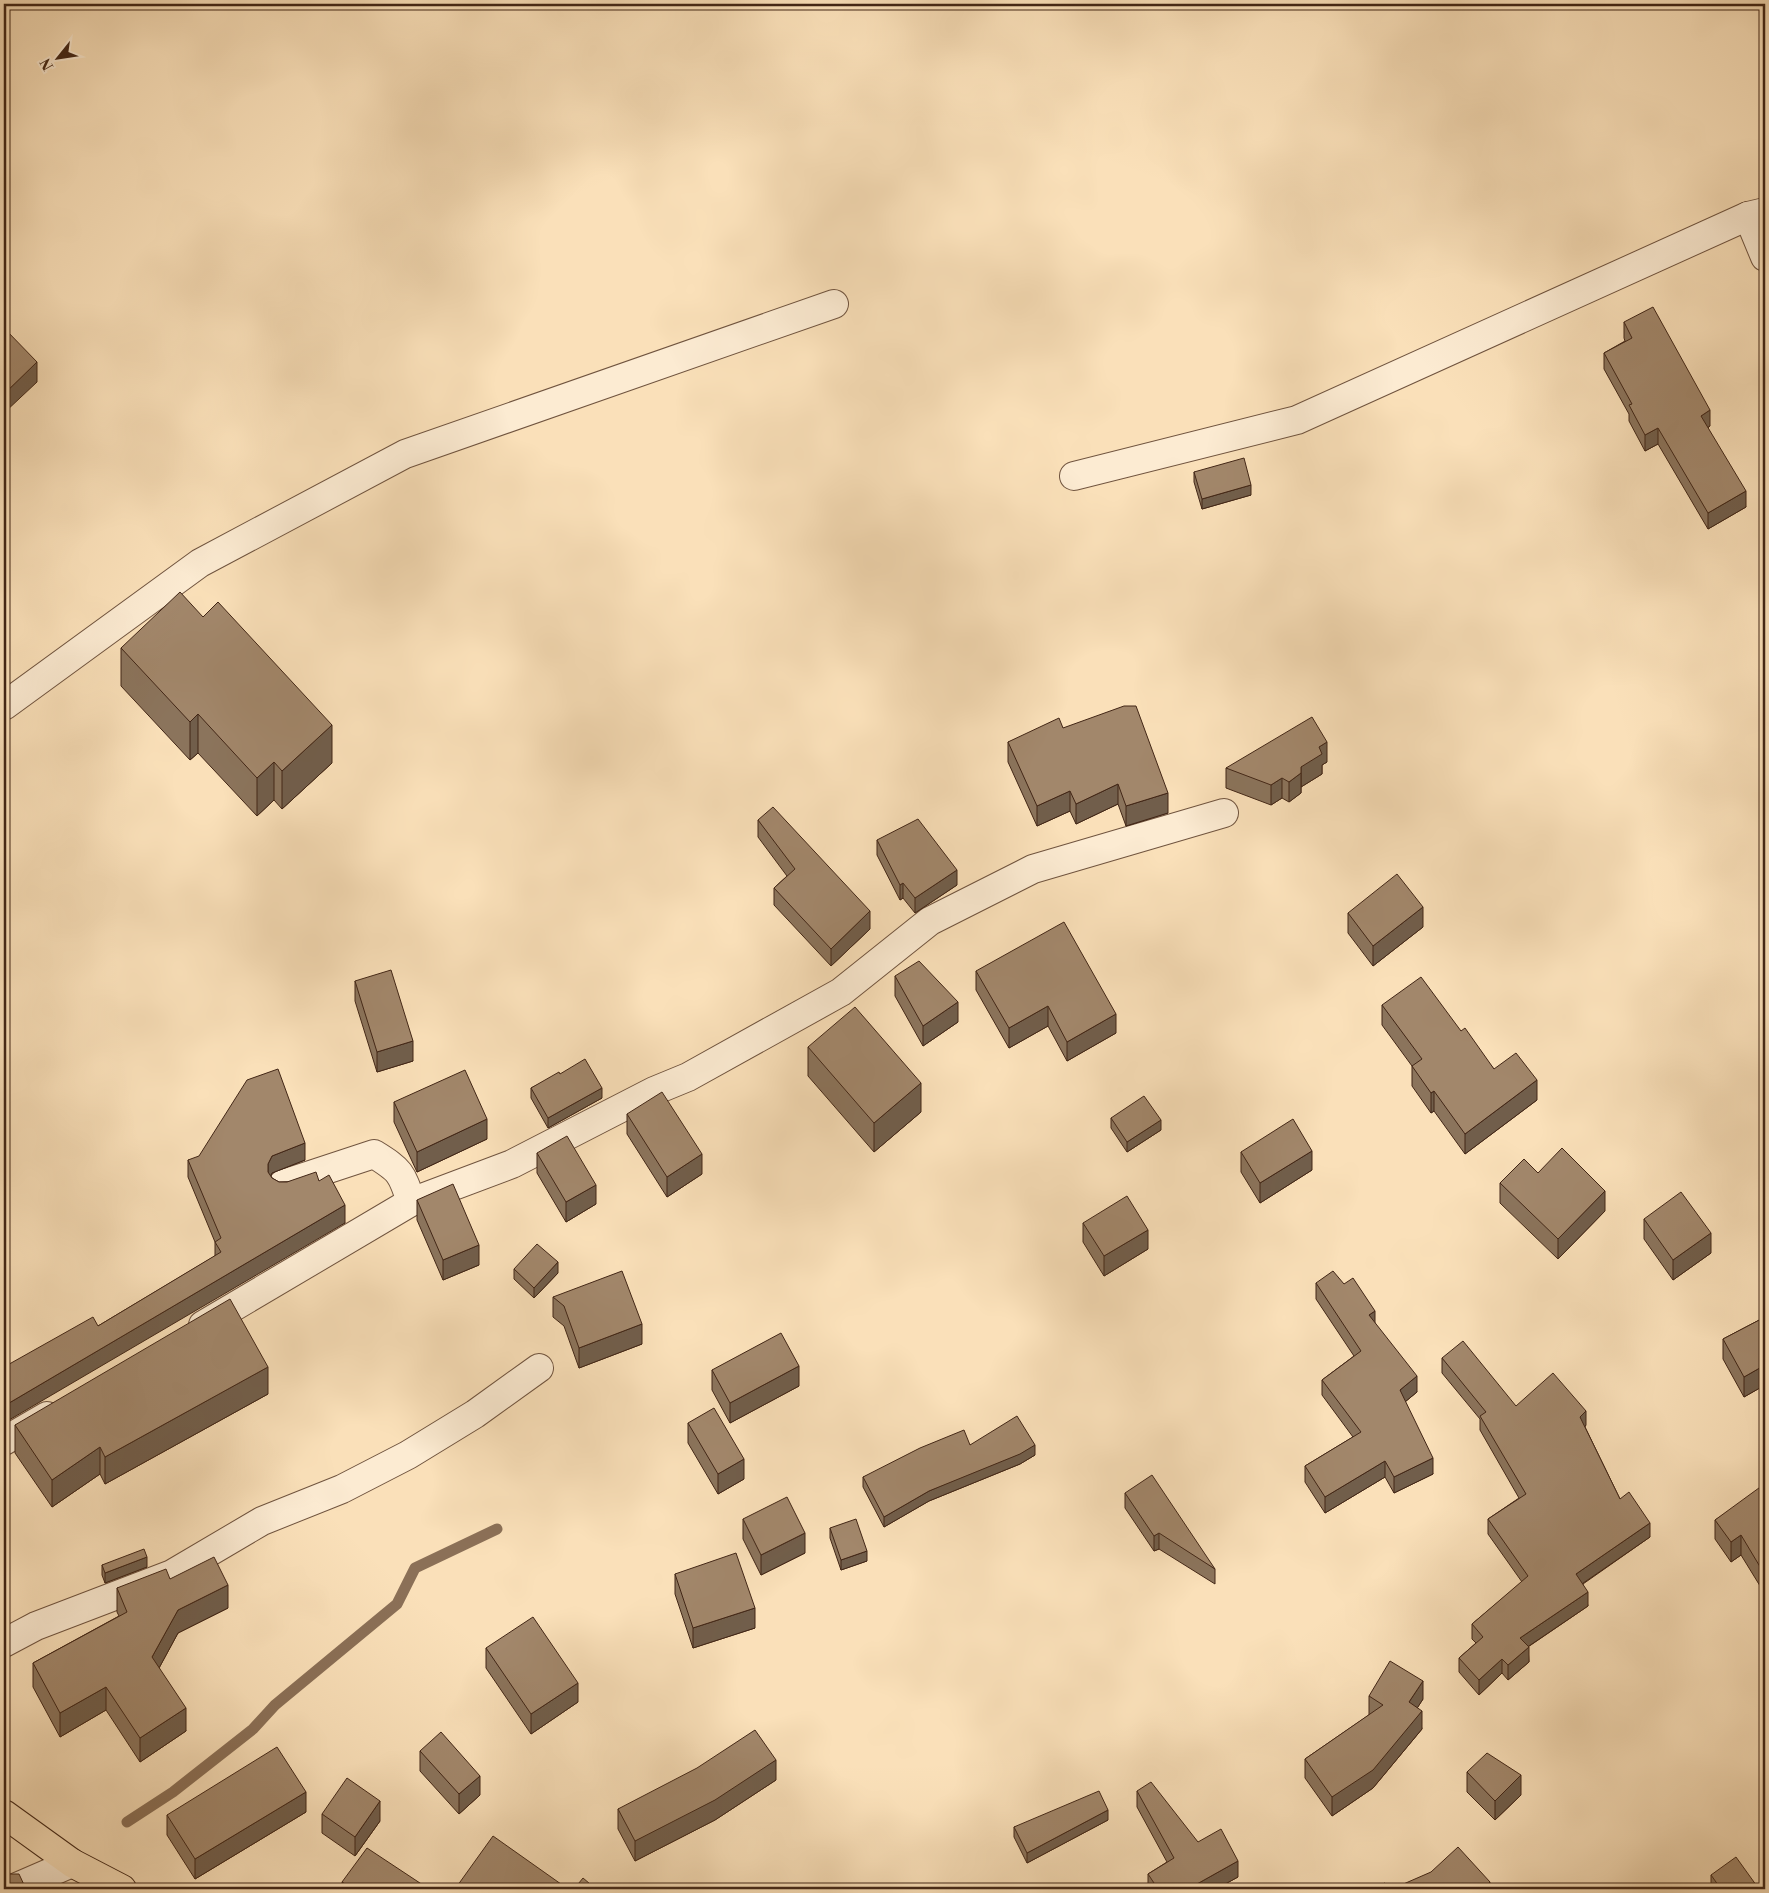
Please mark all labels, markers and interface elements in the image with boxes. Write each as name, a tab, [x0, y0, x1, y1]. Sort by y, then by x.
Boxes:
north arrow	[32, 32, 82, 82]
text: N	[37, 55, 58, 73]

